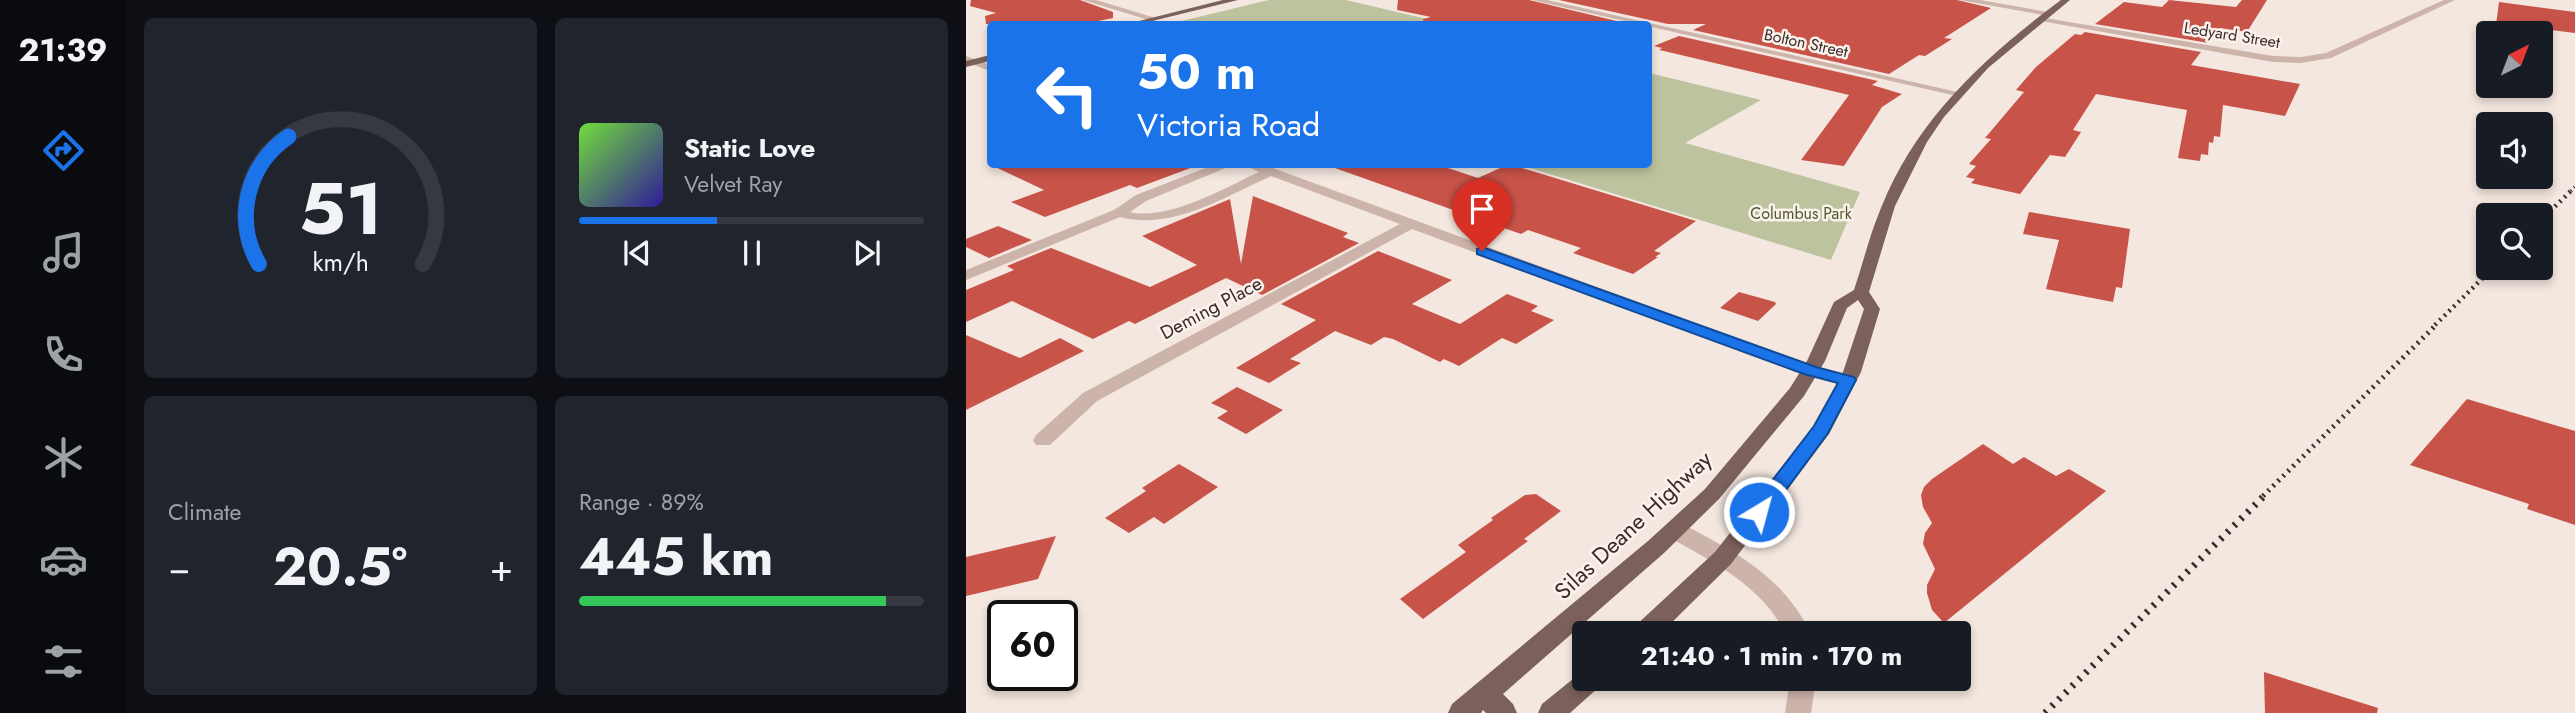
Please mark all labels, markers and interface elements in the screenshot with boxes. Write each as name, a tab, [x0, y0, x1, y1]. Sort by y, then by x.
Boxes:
street label: Ledyard Street	[2182, 16, 2282, 54]
north arrow	[2476, 21, 2553, 98]
map controls	[2476, 21, 2553, 280]
street label: Bolton Street	[1762, 23, 1850, 63]
text: 21:39	[19, 27, 107, 73]
text: 50 m	[1137, 37, 1256, 107]
icon: left	[1022, 49, 1113, 140]
text: Victoria Road	[1137, 102, 1320, 148]
button: sound	[2476, 112, 2553, 189]
icon: directions	[39, 126, 88, 175]
text: Static Love	[684, 129, 816, 167]
text: 51	[298, 156, 383, 261]
text: Velvet Ray	[684, 167, 782, 201]
pin	[1452, 179, 1512, 251]
icon: arrive	[1463, 190, 1501, 228]
park label: Columbus Park	[1750, 202, 1853, 225]
button: search	[2476, 203, 2553, 280]
icon: music	[39, 228, 88, 277]
icon: previous	[618, 234, 656, 272]
icon: pause	[733, 234, 771, 272]
icon: next	[848, 234, 886, 272]
text: km/h	[312, 244, 369, 280]
street label: Deming Place	[1155, 270, 1267, 346]
icon: phone	[39, 330, 88, 379]
icon: climate	[39, 433, 88, 482]
street label: Silas Deane Highway	[1547, 442, 1720, 607]
position arrow	[1722, 475, 1796, 549]
text: Range · 89%	[579, 485, 704, 519]
text: Climate	[168, 495, 241, 529]
text: 445 km	[579, 519, 773, 595]
text: 20.5°	[273, 529, 407, 605]
icon: car	[39, 535, 88, 584]
text: −	[168, 540, 190, 595]
text: +	[490, 540, 513, 595]
speed limit sign: 60	[987, 600, 1078, 691]
icon: filters	[39, 637, 88, 686]
text: 21:40 · 1 min · 170 m	[1641, 637, 1902, 675]

